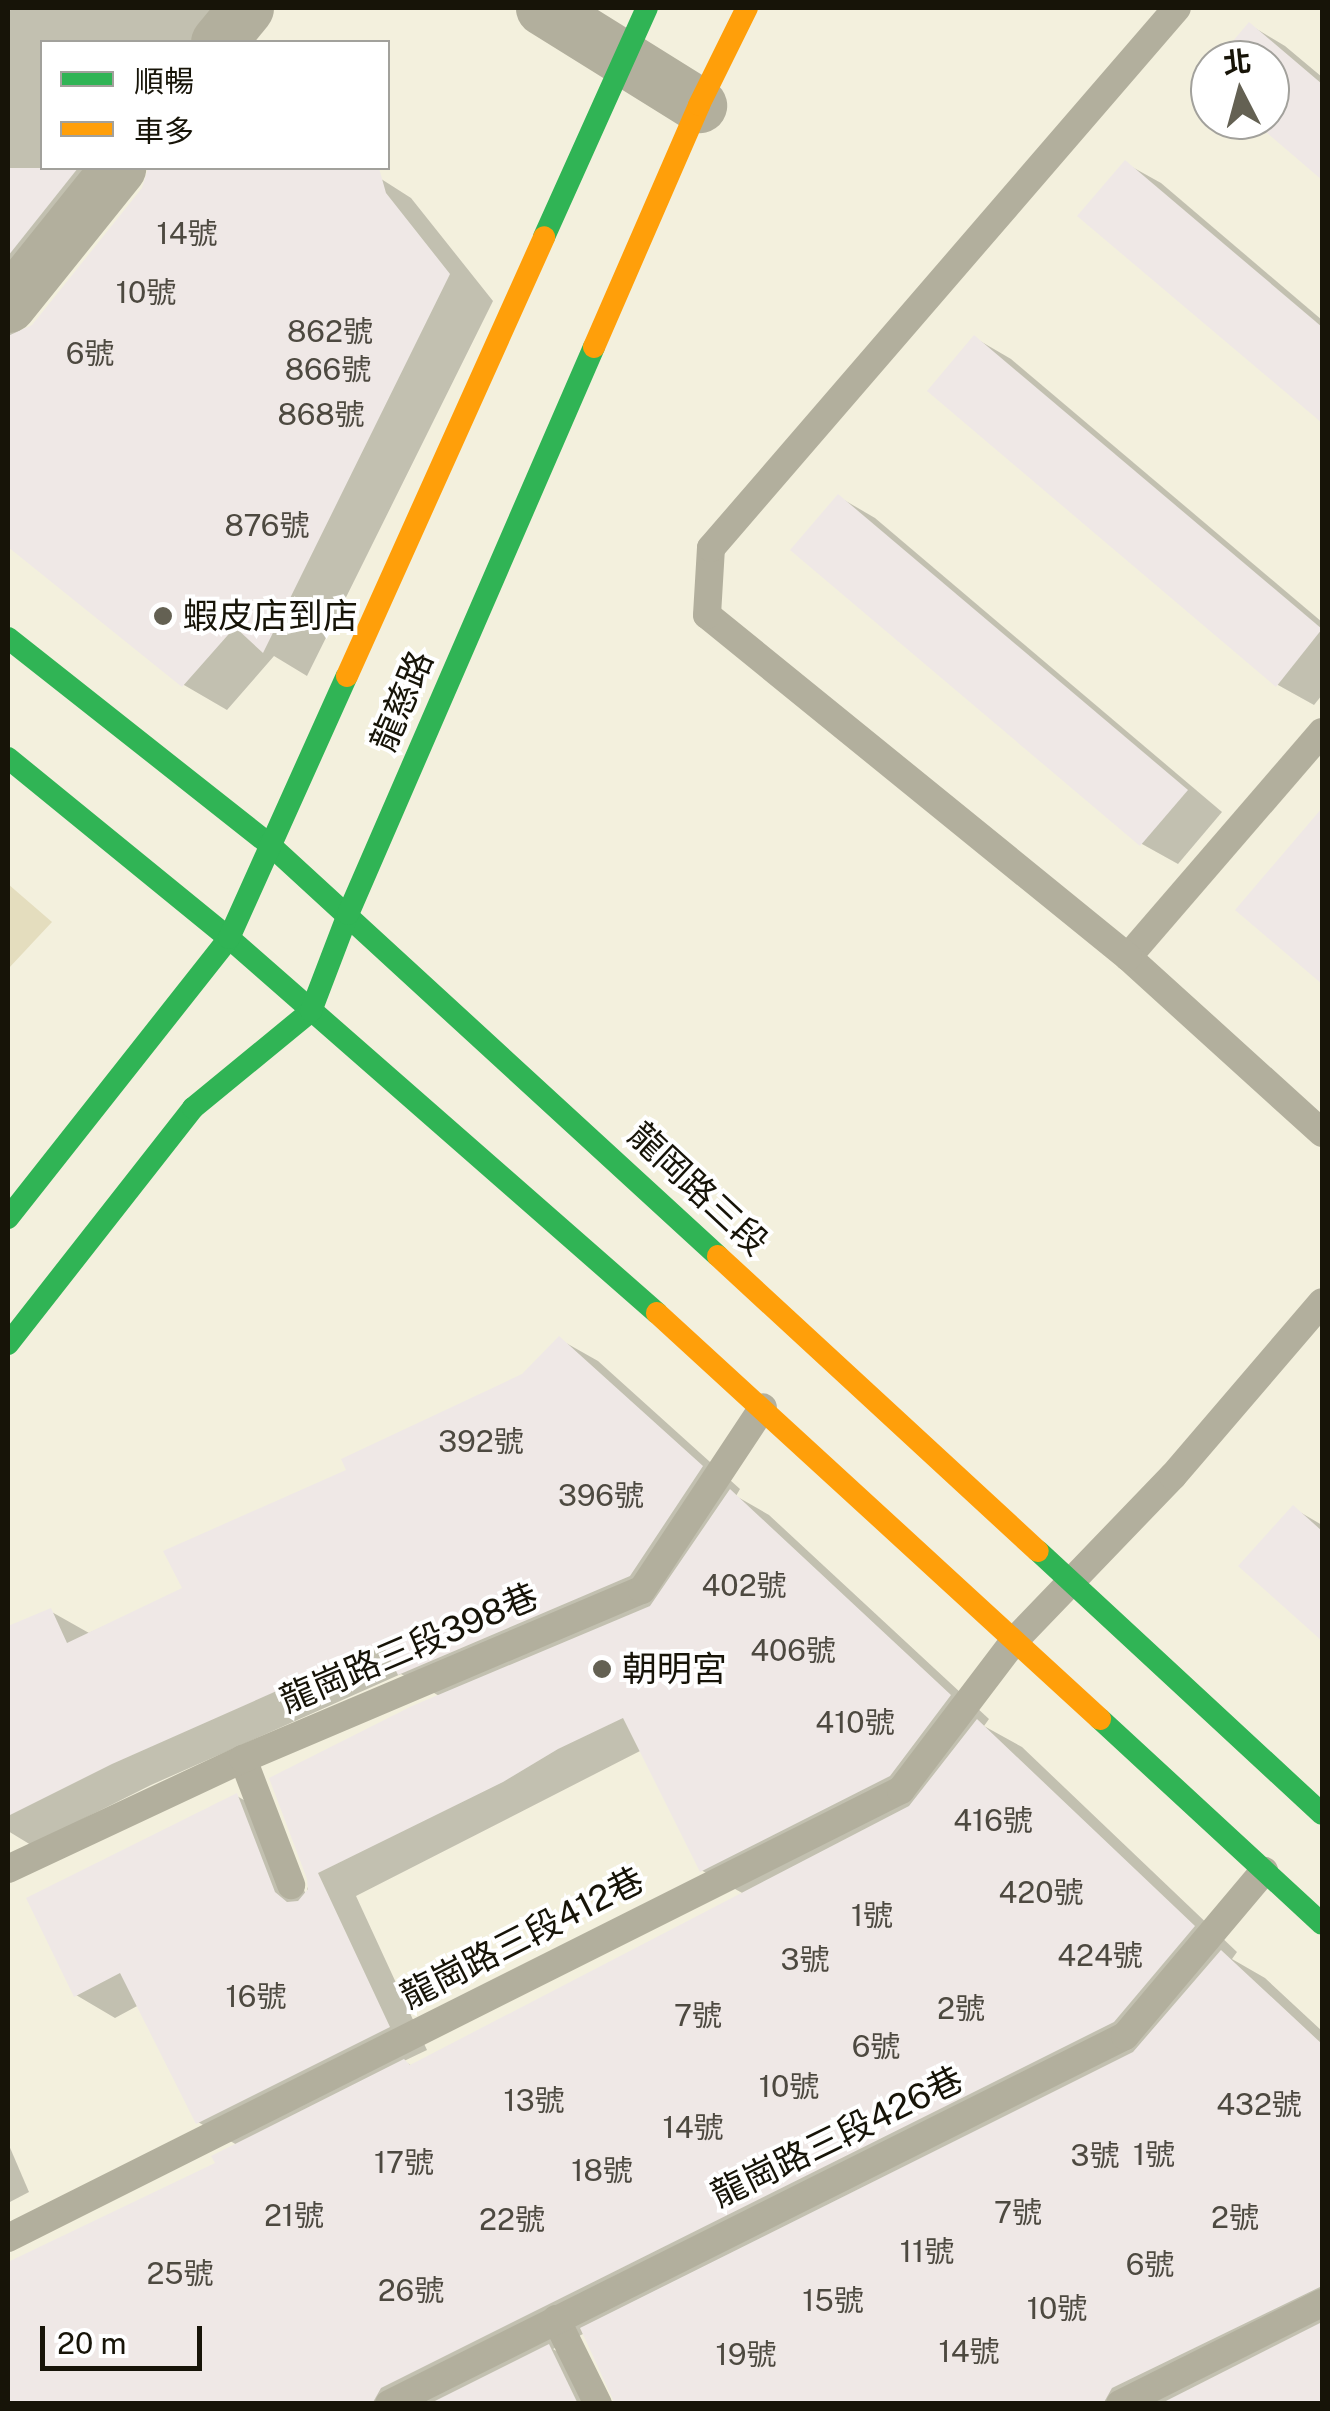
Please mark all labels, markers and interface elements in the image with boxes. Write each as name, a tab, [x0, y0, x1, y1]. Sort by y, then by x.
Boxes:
legend	[40, 40, 390, 170]
north arrow	[1190, 40, 1290, 140]
text: 北	[1221, 44, 1253, 80]
text: 順暢	[134, 63, 194, 99]
text: 車多	[134, 113, 194, 149]
house number: 14號	[156, 215, 218, 251]
house number: 10號	[116, 274, 176, 310]
house number: 862號	[287, 313, 373, 349]
house number: 6號	[66, 335, 114, 371]
house number: 866號	[285, 351, 371, 387]
house number: 868號	[277, 396, 365, 432]
house number: 876號	[225, 507, 309, 543]
place label: 蝦皮店到店	[183, 595, 358, 637]
marker: 蝦皮店到店	[152, 605, 174, 627]
street label: 龍慈路	[362, 644, 442, 758]
street label: 龍岡路三段	[620, 1114, 776, 1264]
house number: 392號	[438, 1423, 524, 1459]
house number: 396號	[558, 1477, 644, 1513]
house number: 402號	[701, 1567, 787, 1603]
street label: 龍崗路三段398巷	[274, 1575, 544, 1721]
house number: 406號	[750, 1632, 836, 1668]
place label: 朝明宮	[622, 1648, 727, 1690]
marker: 朝明宮	[591, 1658, 613, 1680]
house number: 410號	[815, 1704, 895, 1740]
house number: 416號	[953, 1802, 1033, 1838]
street label: 龍崗路三段412巷	[393, 1859, 651, 2017]
house number: 420號	[998, 1874, 1084, 1910]
house number: 1號	[851, 1897, 893, 1933]
house number: 424號	[1057, 1937, 1143, 1973]
house number: 3號	[781, 1941, 829, 1977]
house number: 16號	[226, 1978, 286, 2014]
house number: 2號	[937, 1990, 985, 2026]
house number: 7號	[674, 1997, 722, 2033]
house number: 6號	[852, 2028, 900, 2064]
street label: 龍崗路三段426巷	[704, 2058, 970, 2216]
house number: 10號	[759, 2068, 819, 2104]
house number: 13號	[503, 2082, 565, 2118]
house number: 432號	[1216, 2086, 1302, 2122]
house number: 14號	[662, 2109, 724, 2145]
house number: 1號	[1133, 2136, 1175, 2172]
house number: 3號	[1071, 2137, 1119, 2173]
house number: 17號	[374, 2144, 434, 2180]
house number: 18號	[571, 2152, 633, 2188]
house number: 7號	[994, 2194, 1042, 2230]
house number: 21號	[264, 2197, 324, 2233]
house number: 2號	[1211, 2199, 1259, 2235]
house number: 22號	[479, 2201, 545, 2237]
house number: 11號	[900, 2233, 954, 2269]
house number: 6號	[1126, 2246, 1174, 2282]
house number: 25號	[146, 2255, 214, 2291]
house number: 26號	[378, 2272, 444, 2308]
house number: 15號	[802, 2282, 864, 2318]
house number: 10號	[1027, 2290, 1087, 2326]
scale bar	[45, 2306, 208, 2368]
text: 20 m	[57, 2325, 126, 2361]
house number: 14號	[938, 2333, 1000, 2369]
house number: 19號	[716, 2336, 776, 2372]

